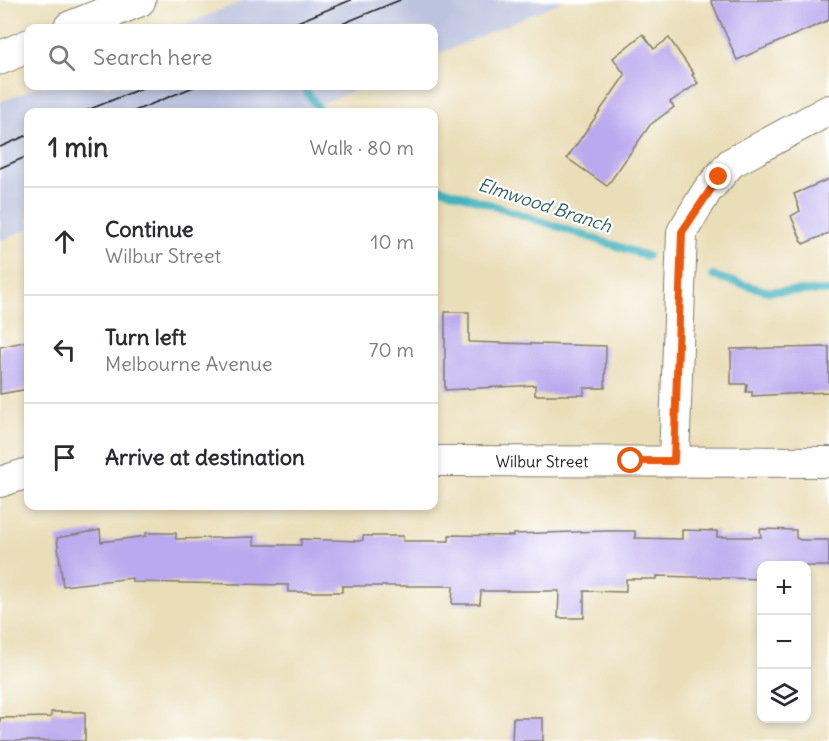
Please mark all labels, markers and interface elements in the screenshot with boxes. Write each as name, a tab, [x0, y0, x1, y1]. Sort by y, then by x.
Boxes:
search box	[24, 24, 438, 90]
icon: search	[45, 41, 78, 74]
text: Search here	[93, 43, 212, 71]
text: 1 min	[48, 131, 108, 164]
text: Walk · 80 m	[309, 135, 414, 160]
route end	[705, 163, 731, 189]
water label: Elmwood Branch	[475, 173, 615, 238]
text: Continue	[105, 215, 194, 243]
icon: ahead	[48, 225, 81, 258]
text: 10 m	[371, 229, 414, 254]
text: Wilbur Street	[105, 243, 221, 268]
text: Turn left	[105, 323, 186, 351]
icon: left	[48, 333, 81, 366]
text: 70 m	[369, 337, 414, 362]
text: Melbourne Avenue	[105, 351, 273, 376]
icon: arrive	[48, 441, 81, 474]
text: Arrive at destination	[105, 443, 305, 471]
route start	[617, 447, 643, 473]
street label: Wilbur Street	[495, 451, 589, 471]
map controls	[757, 561, 811, 723]
button: +	[757, 561, 811, 615]
button: −	[757, 615, 811, 669]
button: layers	[757, 669, 811, 723]

